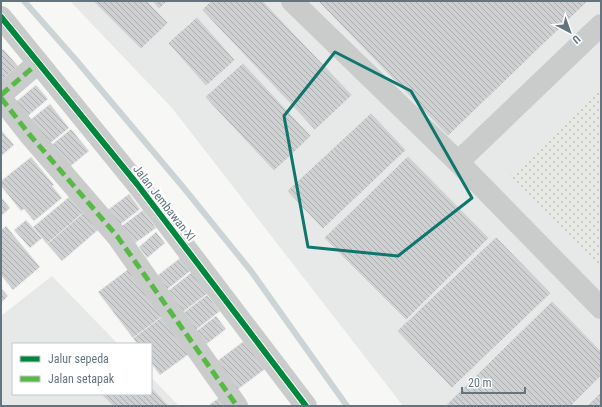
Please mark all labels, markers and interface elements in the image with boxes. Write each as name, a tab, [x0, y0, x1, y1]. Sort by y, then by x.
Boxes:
north arrow	[550, 12, 590, 52]
text: U	[570, 32, 583, 46]
street label: Jalan Jembawan XI	[130, 162, 198, 244]
legend	[12, 343, 152, 395]
text: Jalur sepeda	[48, 352, 109, 366]
scale bar	[462, 369, 525, 395]
text: Jalan setapak	[48, 372, 115, 386]
text: 20 m	[468, 376, 492, 390]

